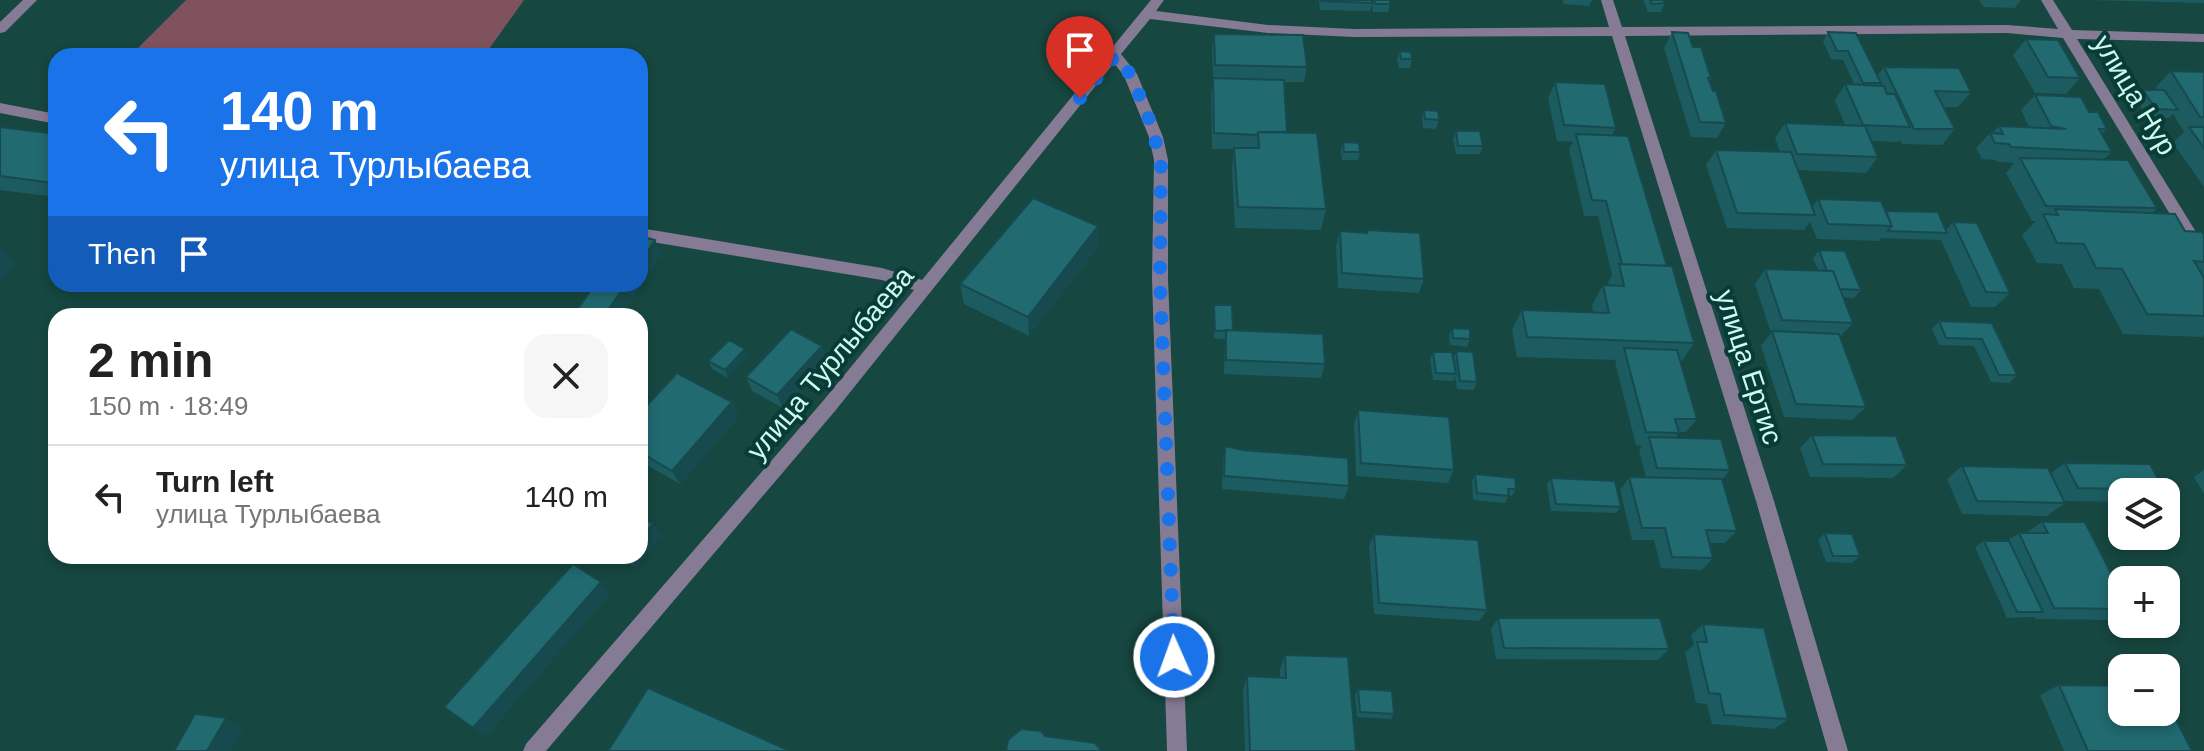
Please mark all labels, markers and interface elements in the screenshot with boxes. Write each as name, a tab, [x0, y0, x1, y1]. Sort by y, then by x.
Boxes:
pin	[1046, 16, 1114, 98]
icon: arrive	[1058, 28, 1102, 72]
street label: улица Нур	[2087, 29, 2183, 161]
text: 140 m	[220, 79, 379, 142]
icon: left	[88, 80, 192, 184]
text: улица Турлыбаева	[220, 145, 531, 186]
icon: arrive	[172, 232, 216, 276]
text: Then	[88, 237, 156, 270]
street label: улица Турлыбаева	[740, 260, 920, 466]
street label: улица Ертис	[1709, 286, 1789, 448]
text: 2 min	[88, 334, 213, 387]
button: close	[524, 334, 608, 418]
text: 150 m · 18:49	[88, 391, 248, 421]
text: Turn left	[156, 465, 274, 498]
icon: left	[88, 475, 132, 519]
map controls	[2108, 478, 2180, 726]
button: layers	[2108, 478, 2180, 550]
text: 140 m	[525, 480, 608, 513]
text: улица Турлыбаева	[156, 499, 380, 529]
button: +	[2108, 566, 2180, 638]
position arrow	[1132, 615, 1216, 699]
button: −	[2108, 654, 2180, 726]

